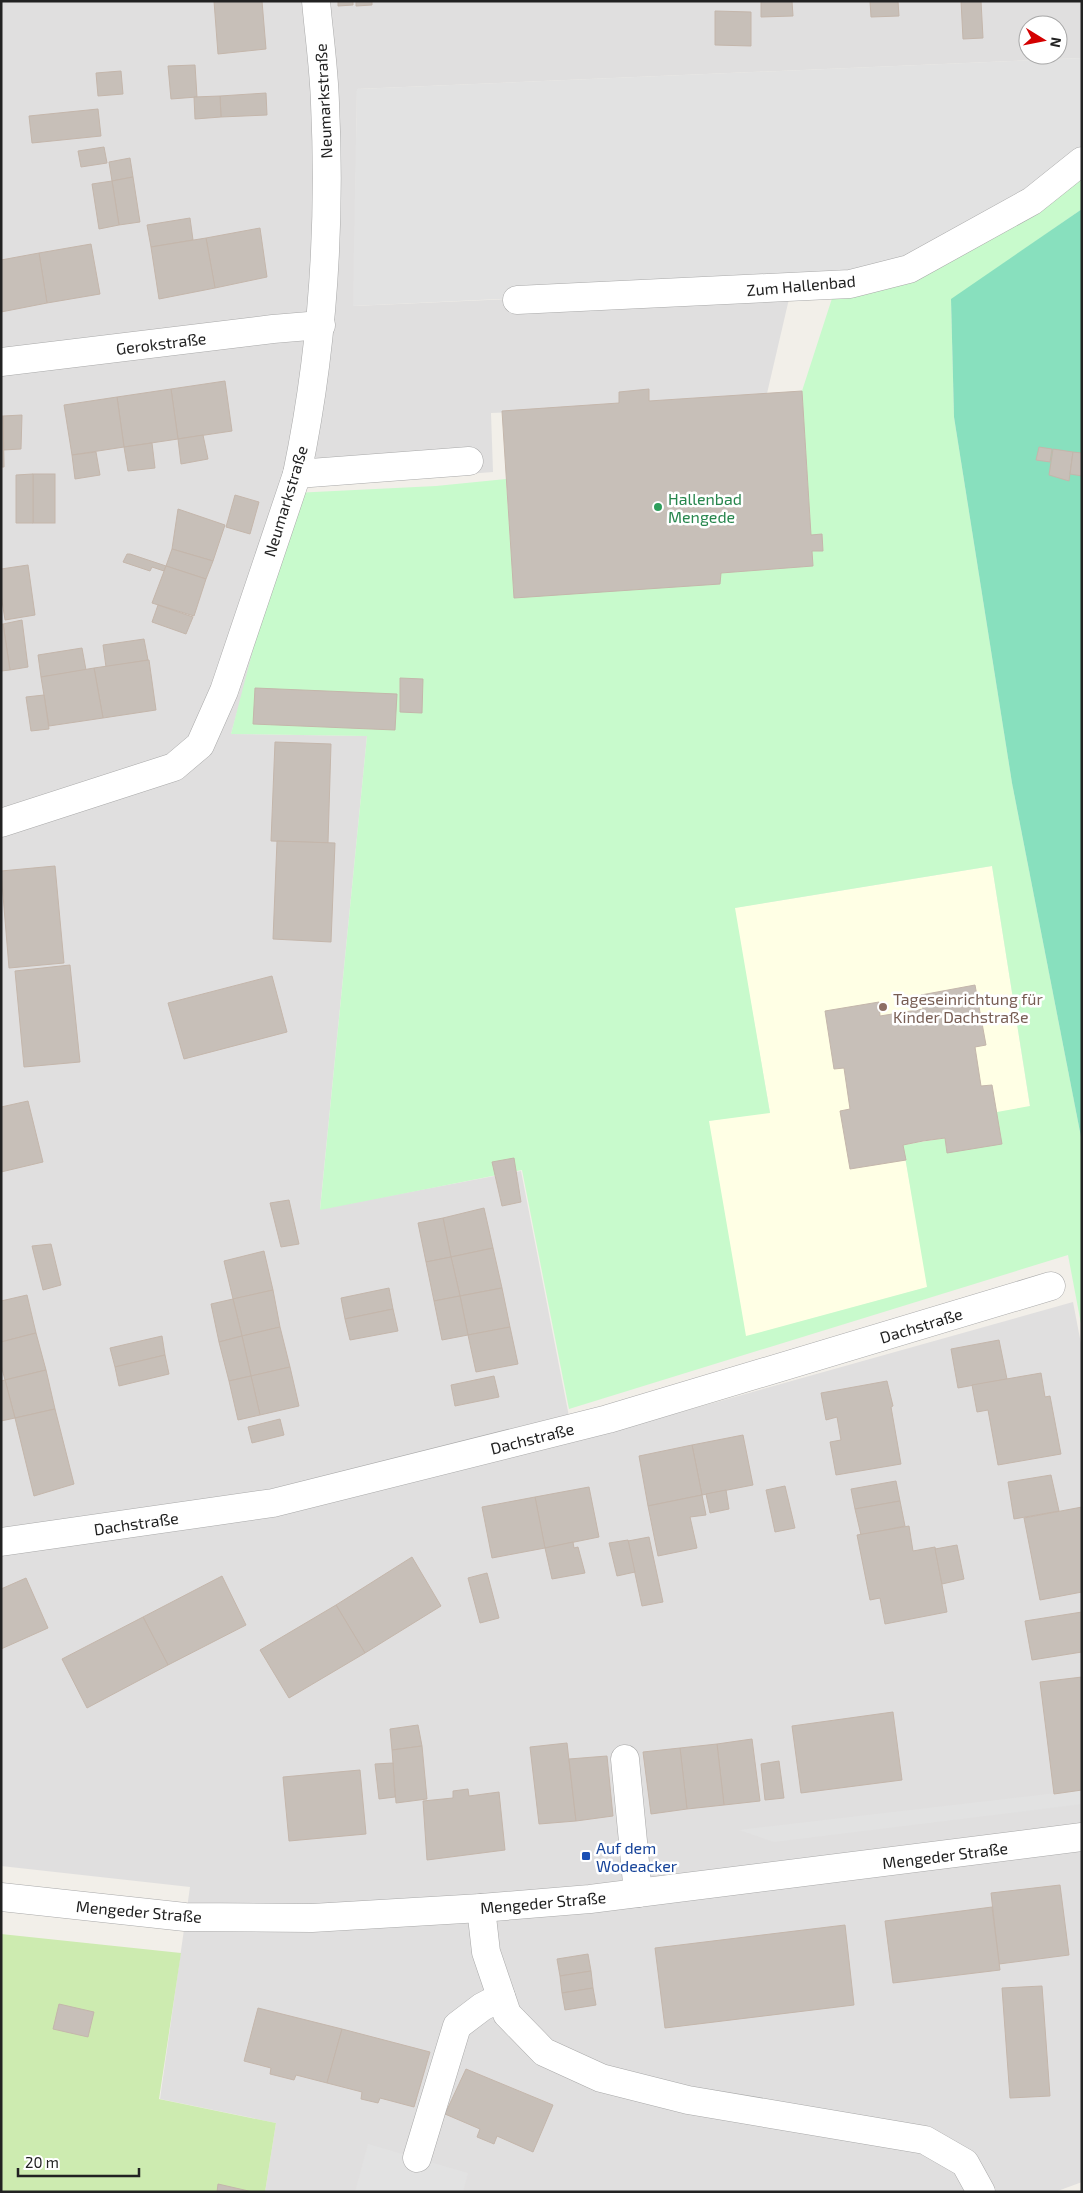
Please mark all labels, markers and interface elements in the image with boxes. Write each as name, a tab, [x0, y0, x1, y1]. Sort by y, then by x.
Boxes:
north arrow	[1018, 15, 1068, 65]
text: N	[1047, 36, 1066, 49]
street label: Neumarkstraße	[310, 43, 336, 159]
street label: Zum Hallenbad	[746, 271, 856, 299]
street label: Gerokstraße	[115, 328, 207, 358]
street label: Neumarkstraße	[259, 443, 311, 559]
place label: Hallenbad Mengede	[668, 489, 742, 526]
marker: Hallenbad Mengede	[652, 501, 664, 513]
place label: Tageseinrichtung für Kinder Dachstraße	[893, 989, 1043, 1026]
marker: Tageseinrichtung für Kinder Dachstraße	[877, 1001, 889, 1013]
street label: Dachstraße	[877, 1303, 965, 1347]
street label: Dachstraße	[488, 1418, 576, 1458]
street label: Dachstraße	[92, 1508, 180, 1538]
place label: Auf dem Wodeacker	[596, 1838, 678, 1875]
street label: Mengeder Straße	[881, 1838, 1009, 1872]
marker: Auf dem Wodeacker	[580, 1850, 592, 1862]
street label: Mengeder Straße	[479, 1887, 607, 1917]
street label: Mengeder Straße	[75, 1896, 203, 1926]
scale bar	[18, 2146, 139, 2178]
text: 20 m	[25, 2153, 59, 2171]

